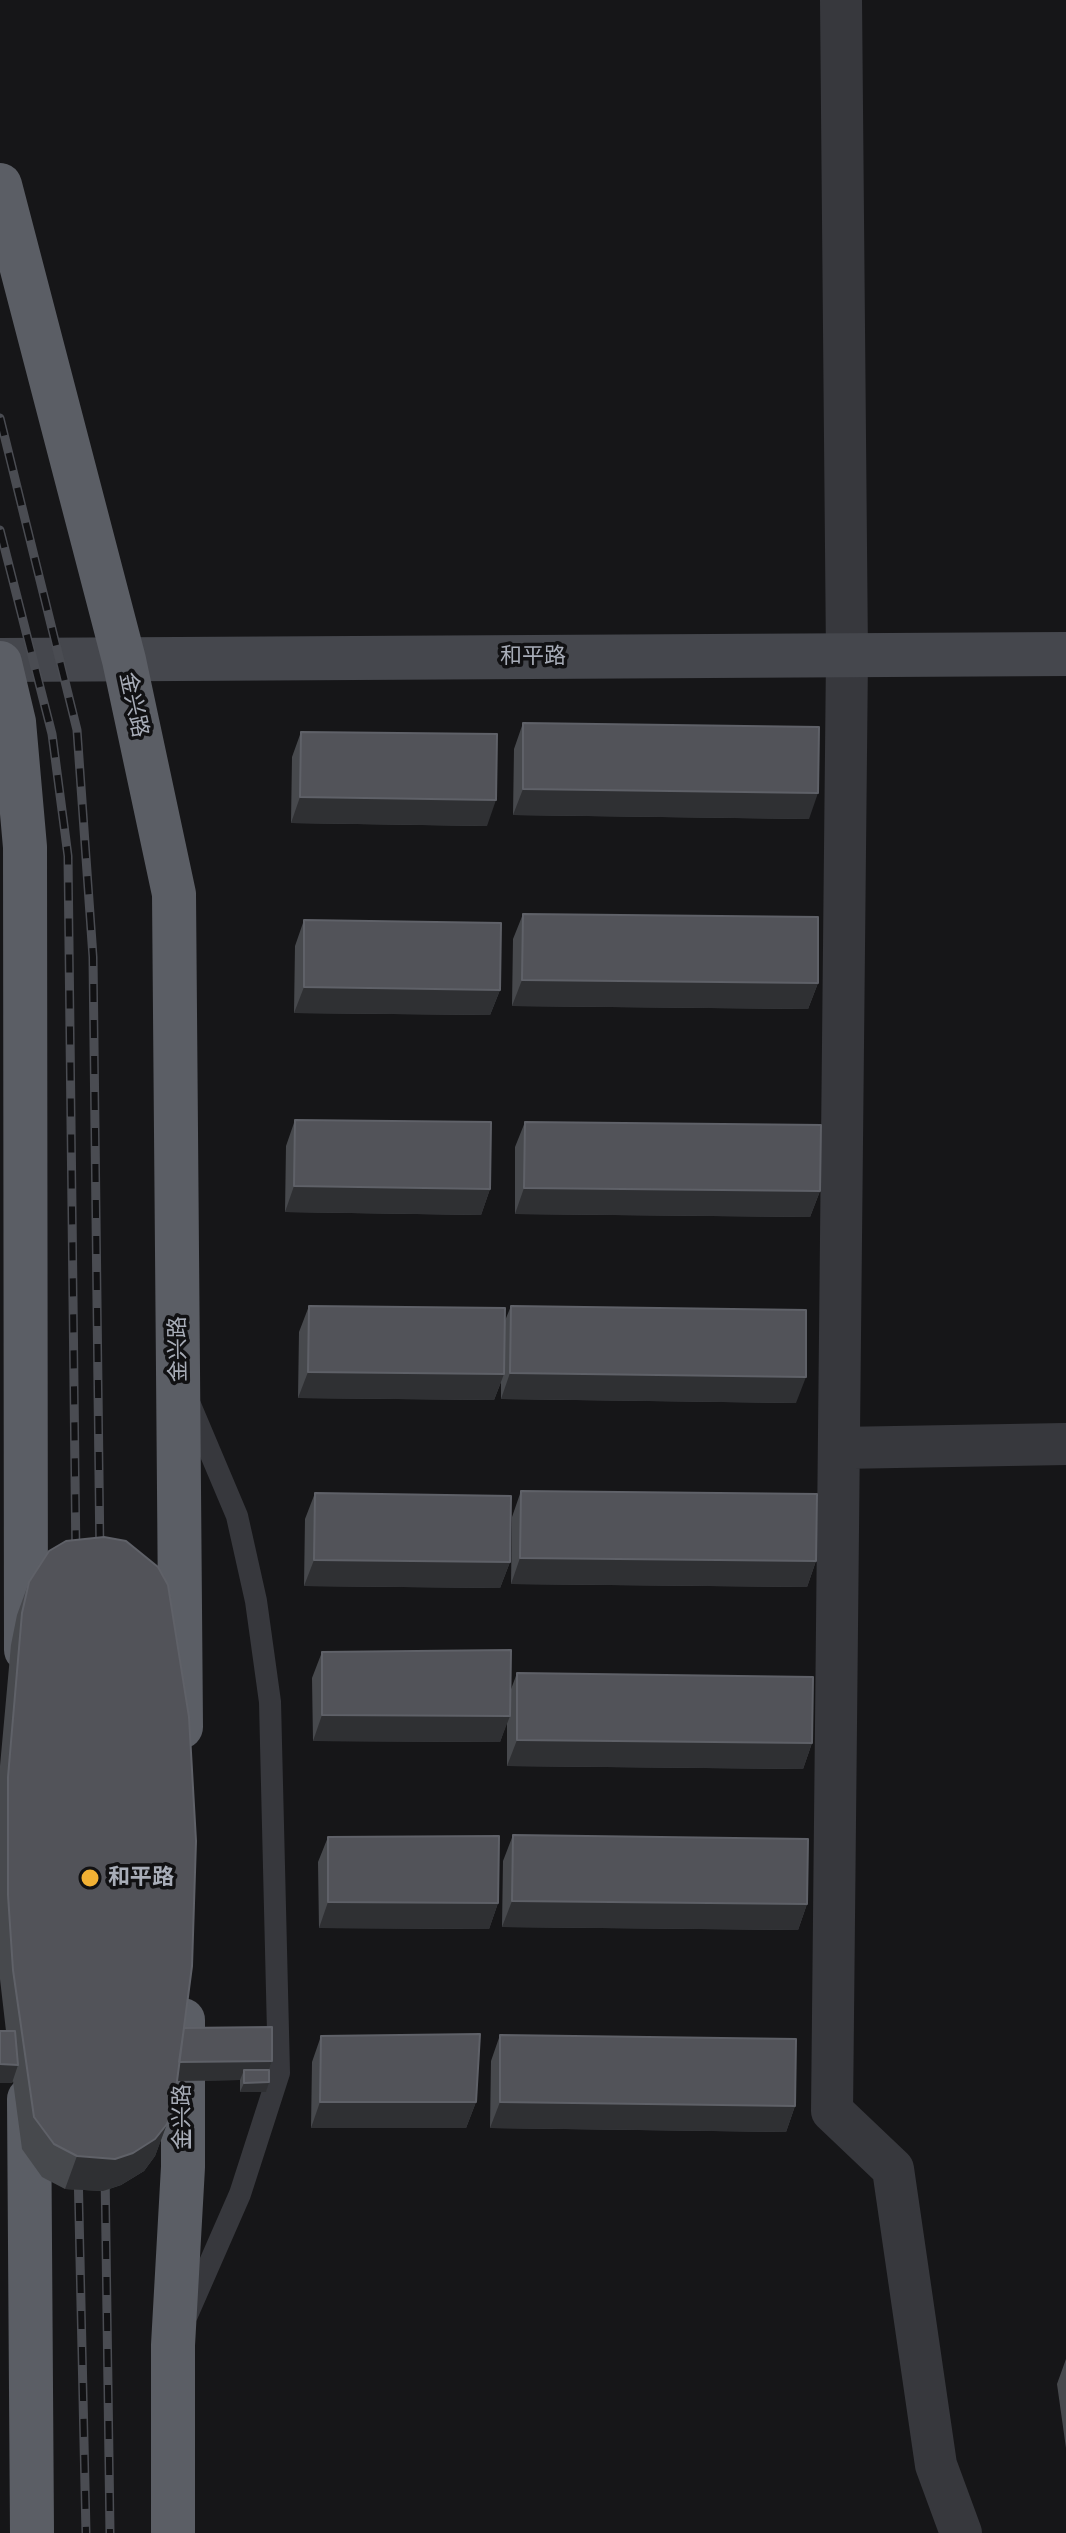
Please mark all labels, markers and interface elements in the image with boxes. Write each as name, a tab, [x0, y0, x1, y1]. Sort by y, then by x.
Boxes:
street label: 和平路	[500, 644, 566, 670]
street label: 金兴路	[113, 670, 153, 740]
street label: 金兴路	[165, 1316, 193, 1382]
place label: 和平路	[108, 1865, 174, 1891]
marker: 和平路	[79, 1867, 101, 1889]
street label: 金兴路	[170, 2084, 196, 2150]

